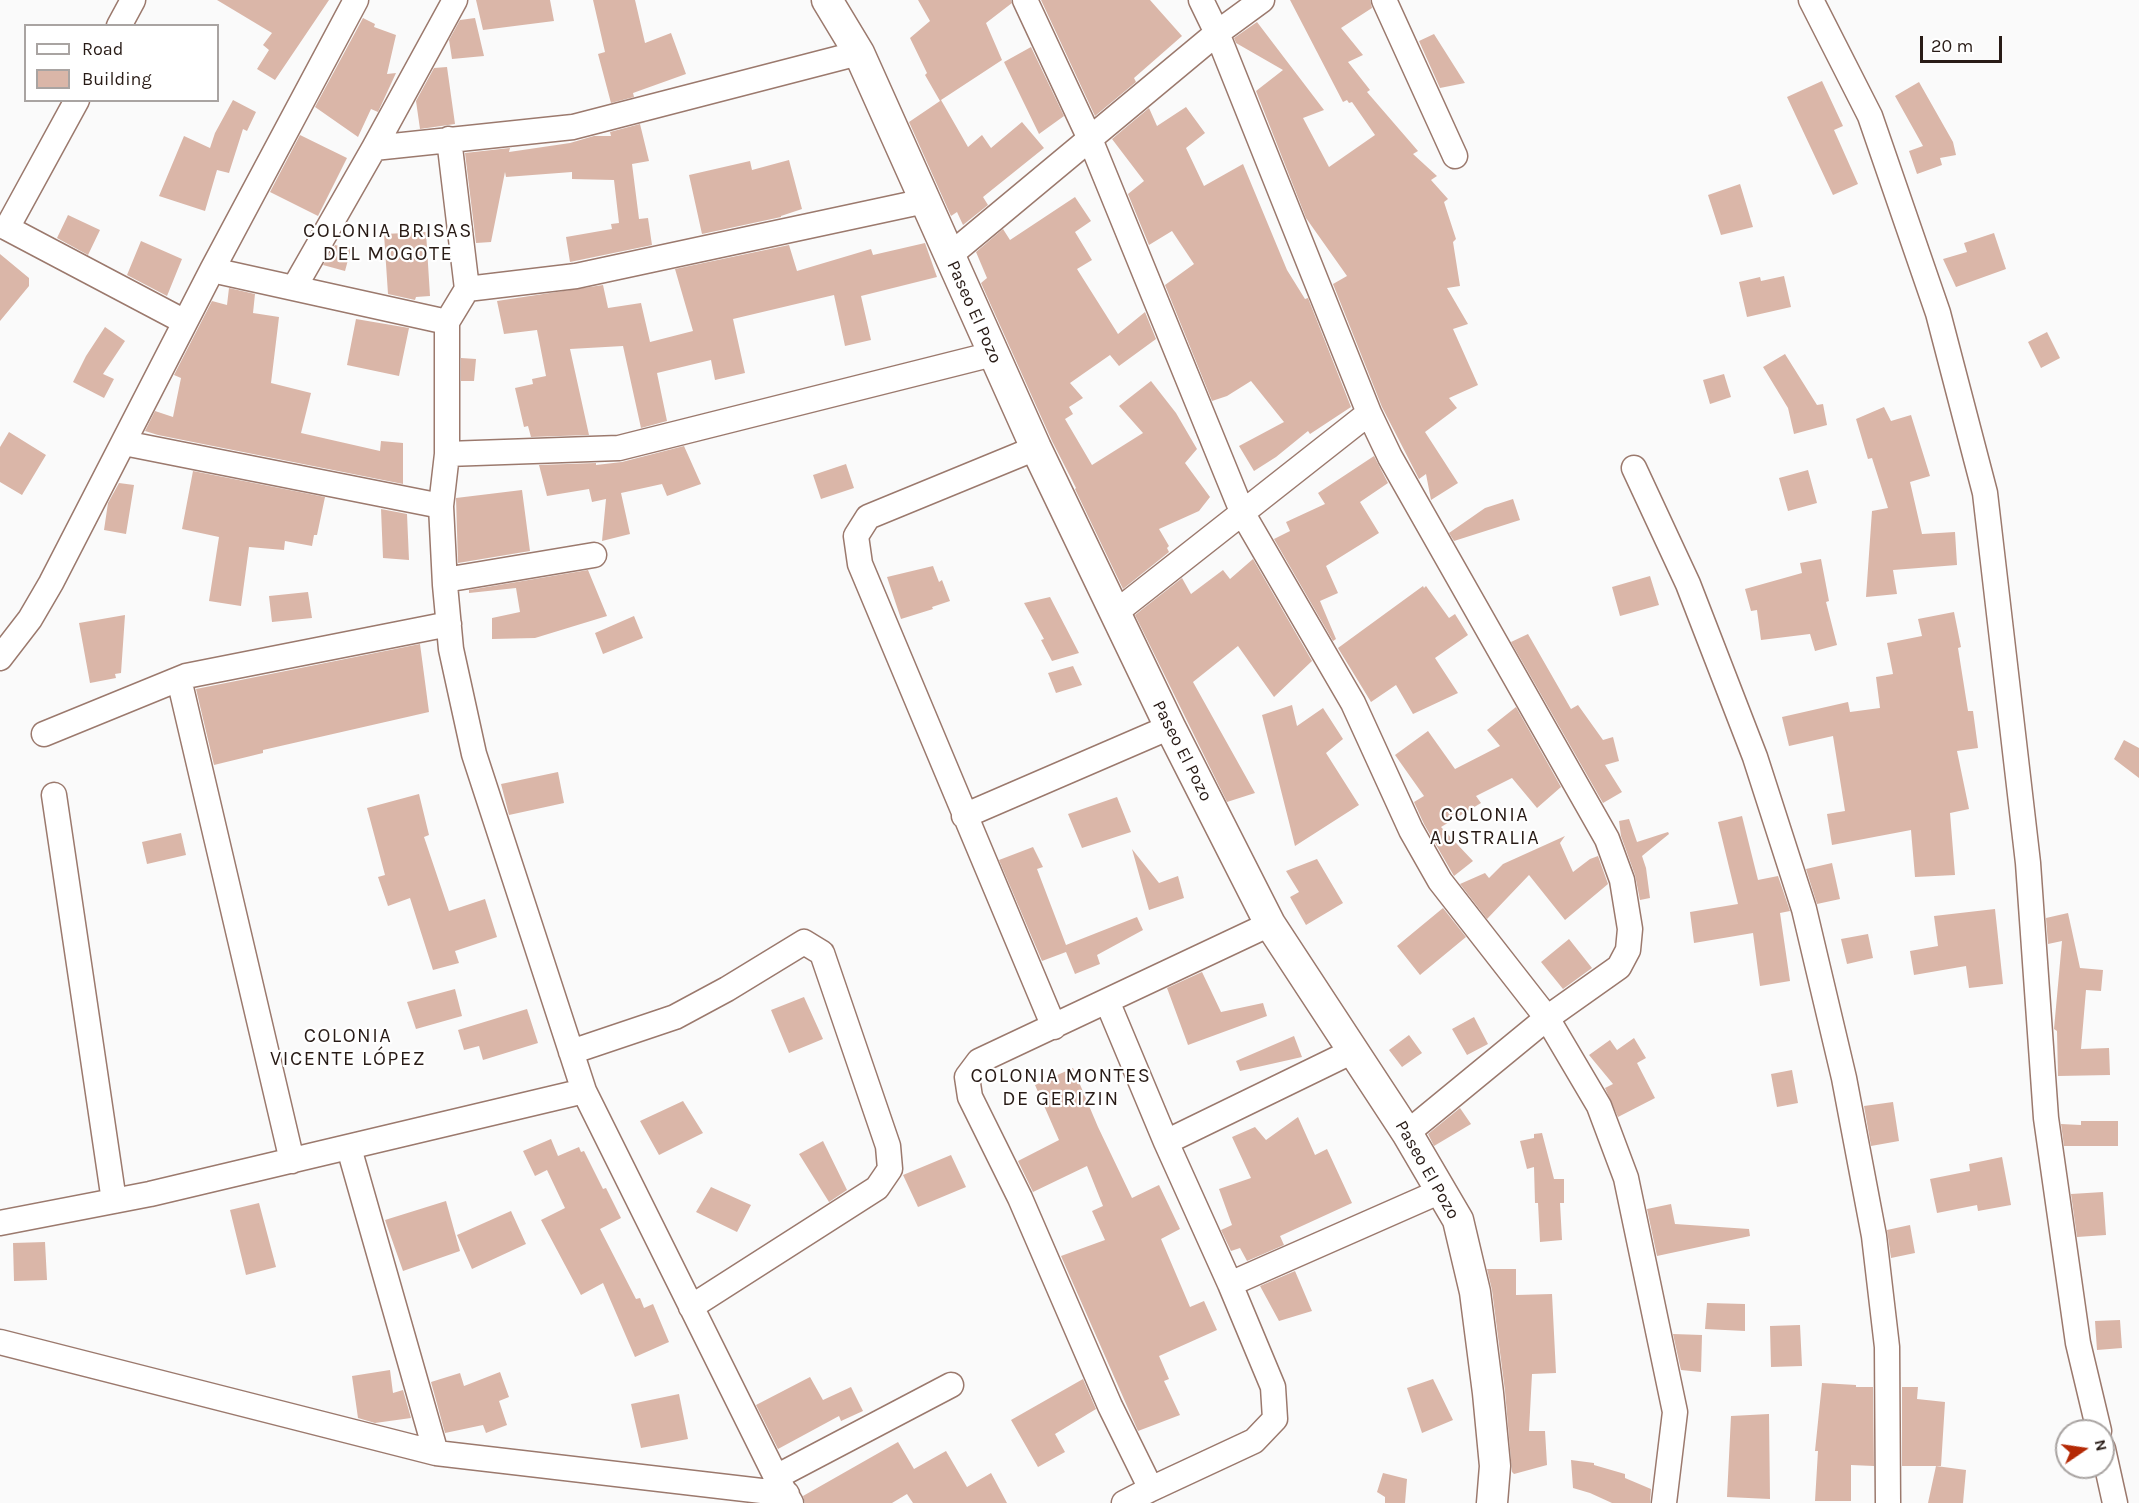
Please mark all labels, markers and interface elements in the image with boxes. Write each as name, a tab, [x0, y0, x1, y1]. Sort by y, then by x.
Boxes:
legend	[24, 24, 219, 102]
scale bar	[1923, 24, 2006, 62]
text: 20 m	[1931, 35, 1973, 57]
text: Road	[82, 38, 123, 60]
text: Building	[82, 68, 152, 90]
district label: COLONIA BRISAS DEL MOGOTE	[303, 219, 473, 266]
street label: Paseo El Pozo	[942, 257, 1006, 367]
street label: Paseo El Pozo	[1147, 697, 1217, 805]
district label: COLONIA AUSTRALIA	[1430, 803, 1540, 850]
district label: COLONIA VICENTE LÓPEZ	[270, 1024, 426, 1071]
district label: COLONIA MONTES DE GERIZIN	[971, 1064, 1151, 1111]
street label: Paseo El Pozo	[1390, 1117, 1464, 1223]
north arrow	[2055, 1419, 2115, 1479]
text: N	[2091, 1438, 2112, 1453]

